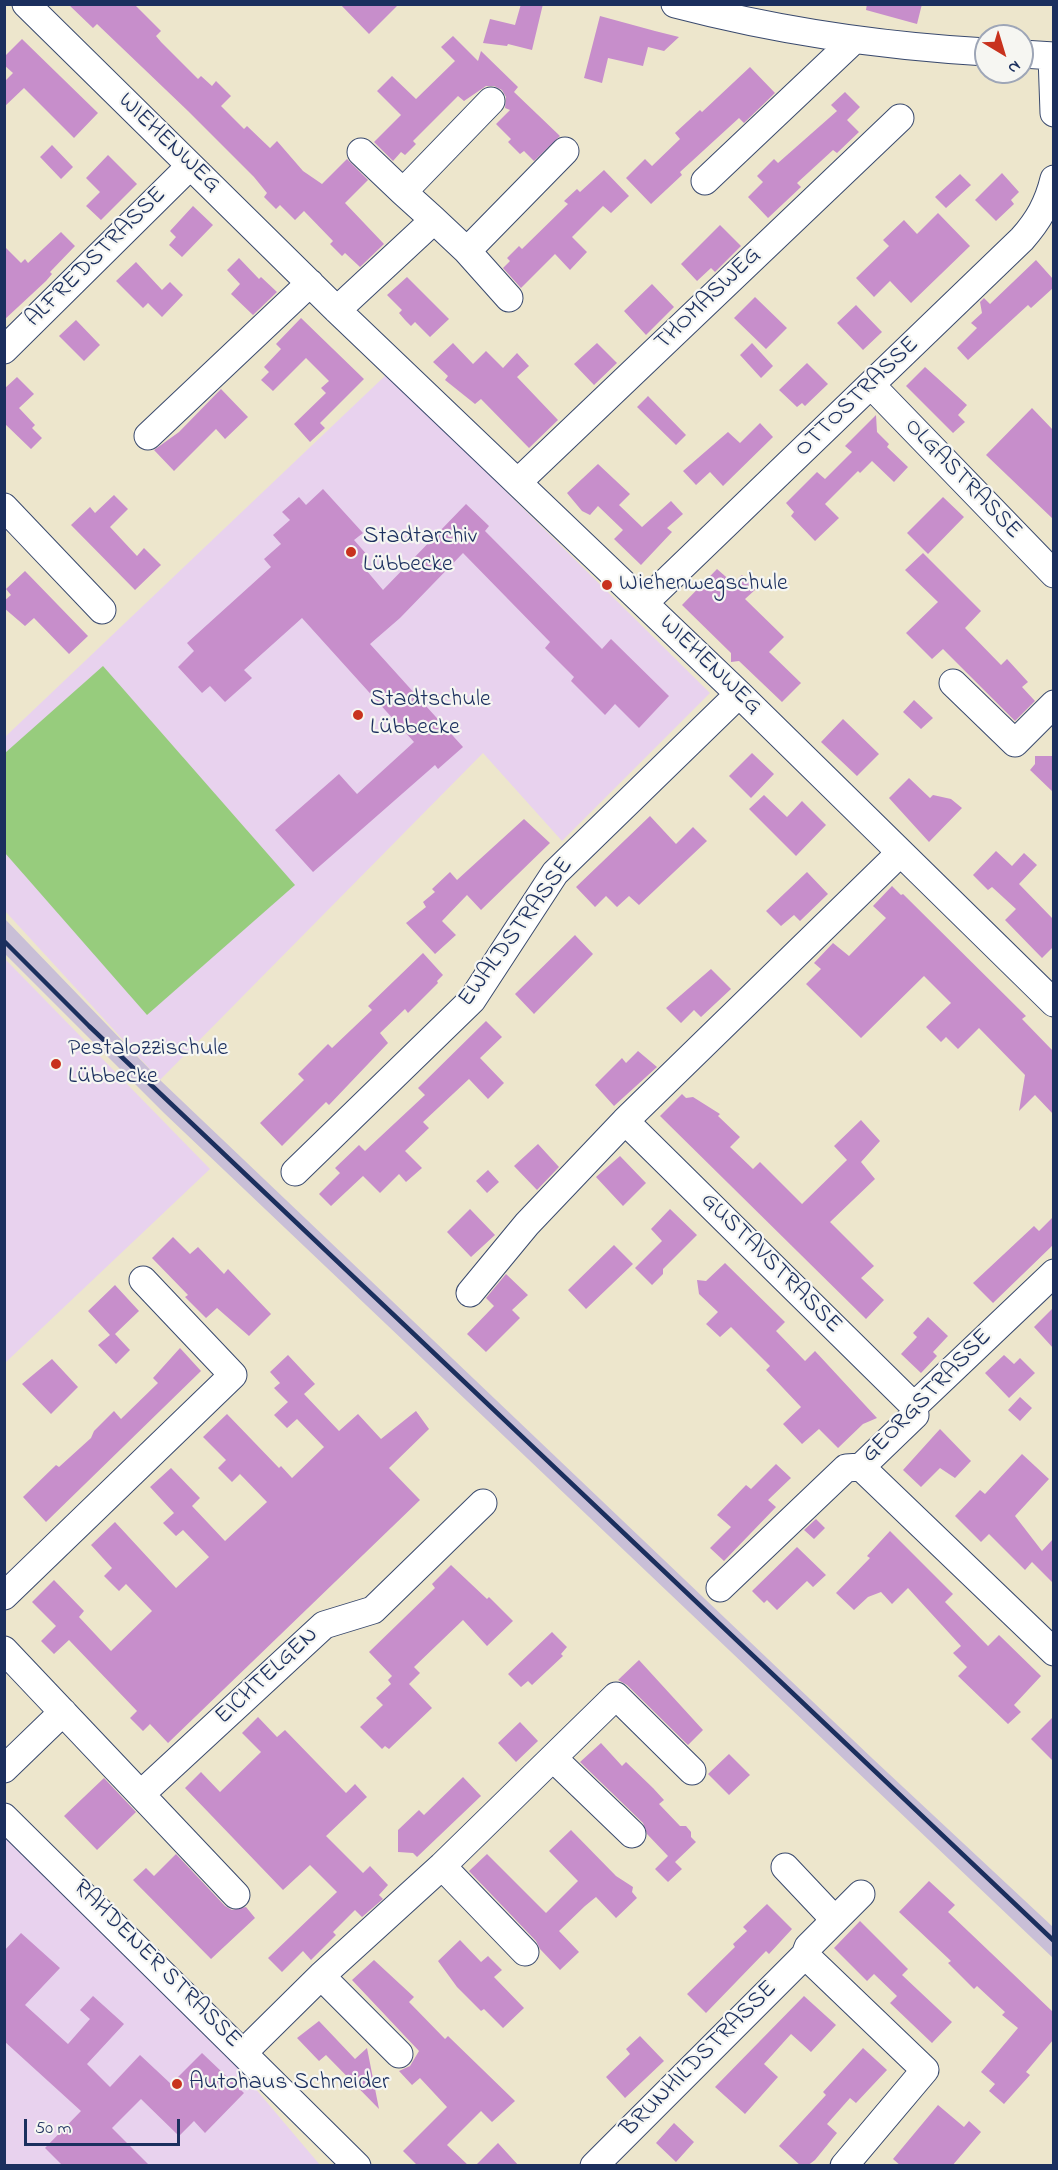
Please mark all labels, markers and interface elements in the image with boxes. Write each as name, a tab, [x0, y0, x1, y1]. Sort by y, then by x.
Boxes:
north arrow	[974, 24, 1034, 84]
text: N	[1002, 54, 1025, 79]
street label: WIEHENWEG	[111, 88, 225, 200]
street label: ALFREDSTRASSE	[21, 182, 173, 334]
street label: THOMASWEG	[650, 242, 768, 358]
street label: OTTOSTRASSE	[790, 332, 926, 464]
street label: OLGASTRASSE	[897, 414, 1027, 546]
place label: Stadtarchiv Lübbecke	[363, 524, 477, 580]
marker: Stadtarchiv Lübbecke	[344, 545, 358, 559]
place label: Wiehenwegschule	[619, 571, 788, 599]
marker: Wiehenwegschule	[600, 578, 614, 592]
street label: WIEHENWEG	[652, 610, 766, 722]
place label: Stadtschule Lübbecke	[370, 687, 491, 743]
marker: Stadtschule Lübbecke	[351, 708, 365, 722]
street label: EWALDSTRASSE	[453, 853, 581, 1013]
place label: Pestalozzischule Lübbecke	[68, 1036, 228, 1092]
marker: Pestalozzischule Lübbecke	[49, 1057, 63, 1071]
street label: GUSTAVSTRASSE	[693, 1187, 847, 1341]
street label: GEORGSTRASSE	[857, 1324, 999, 1470]
street label: EICHTELGEN	[211, 1622, 325, 1732]
street label: RAHDENER STRASSE	[66, 1875, 246, 2055]
street label: BRUNHILDSTRASSE	[616, 1976, 784, 2144]
place label: Autohaus Schneider	[189, 2070, 390, 2098]
marker: Autohaus Schneider	[170, 2077, 184, 2091]
scale bar	[27, 2107, 183, 2145]
text: 50 m	[35, 2116, 72, 2142]

